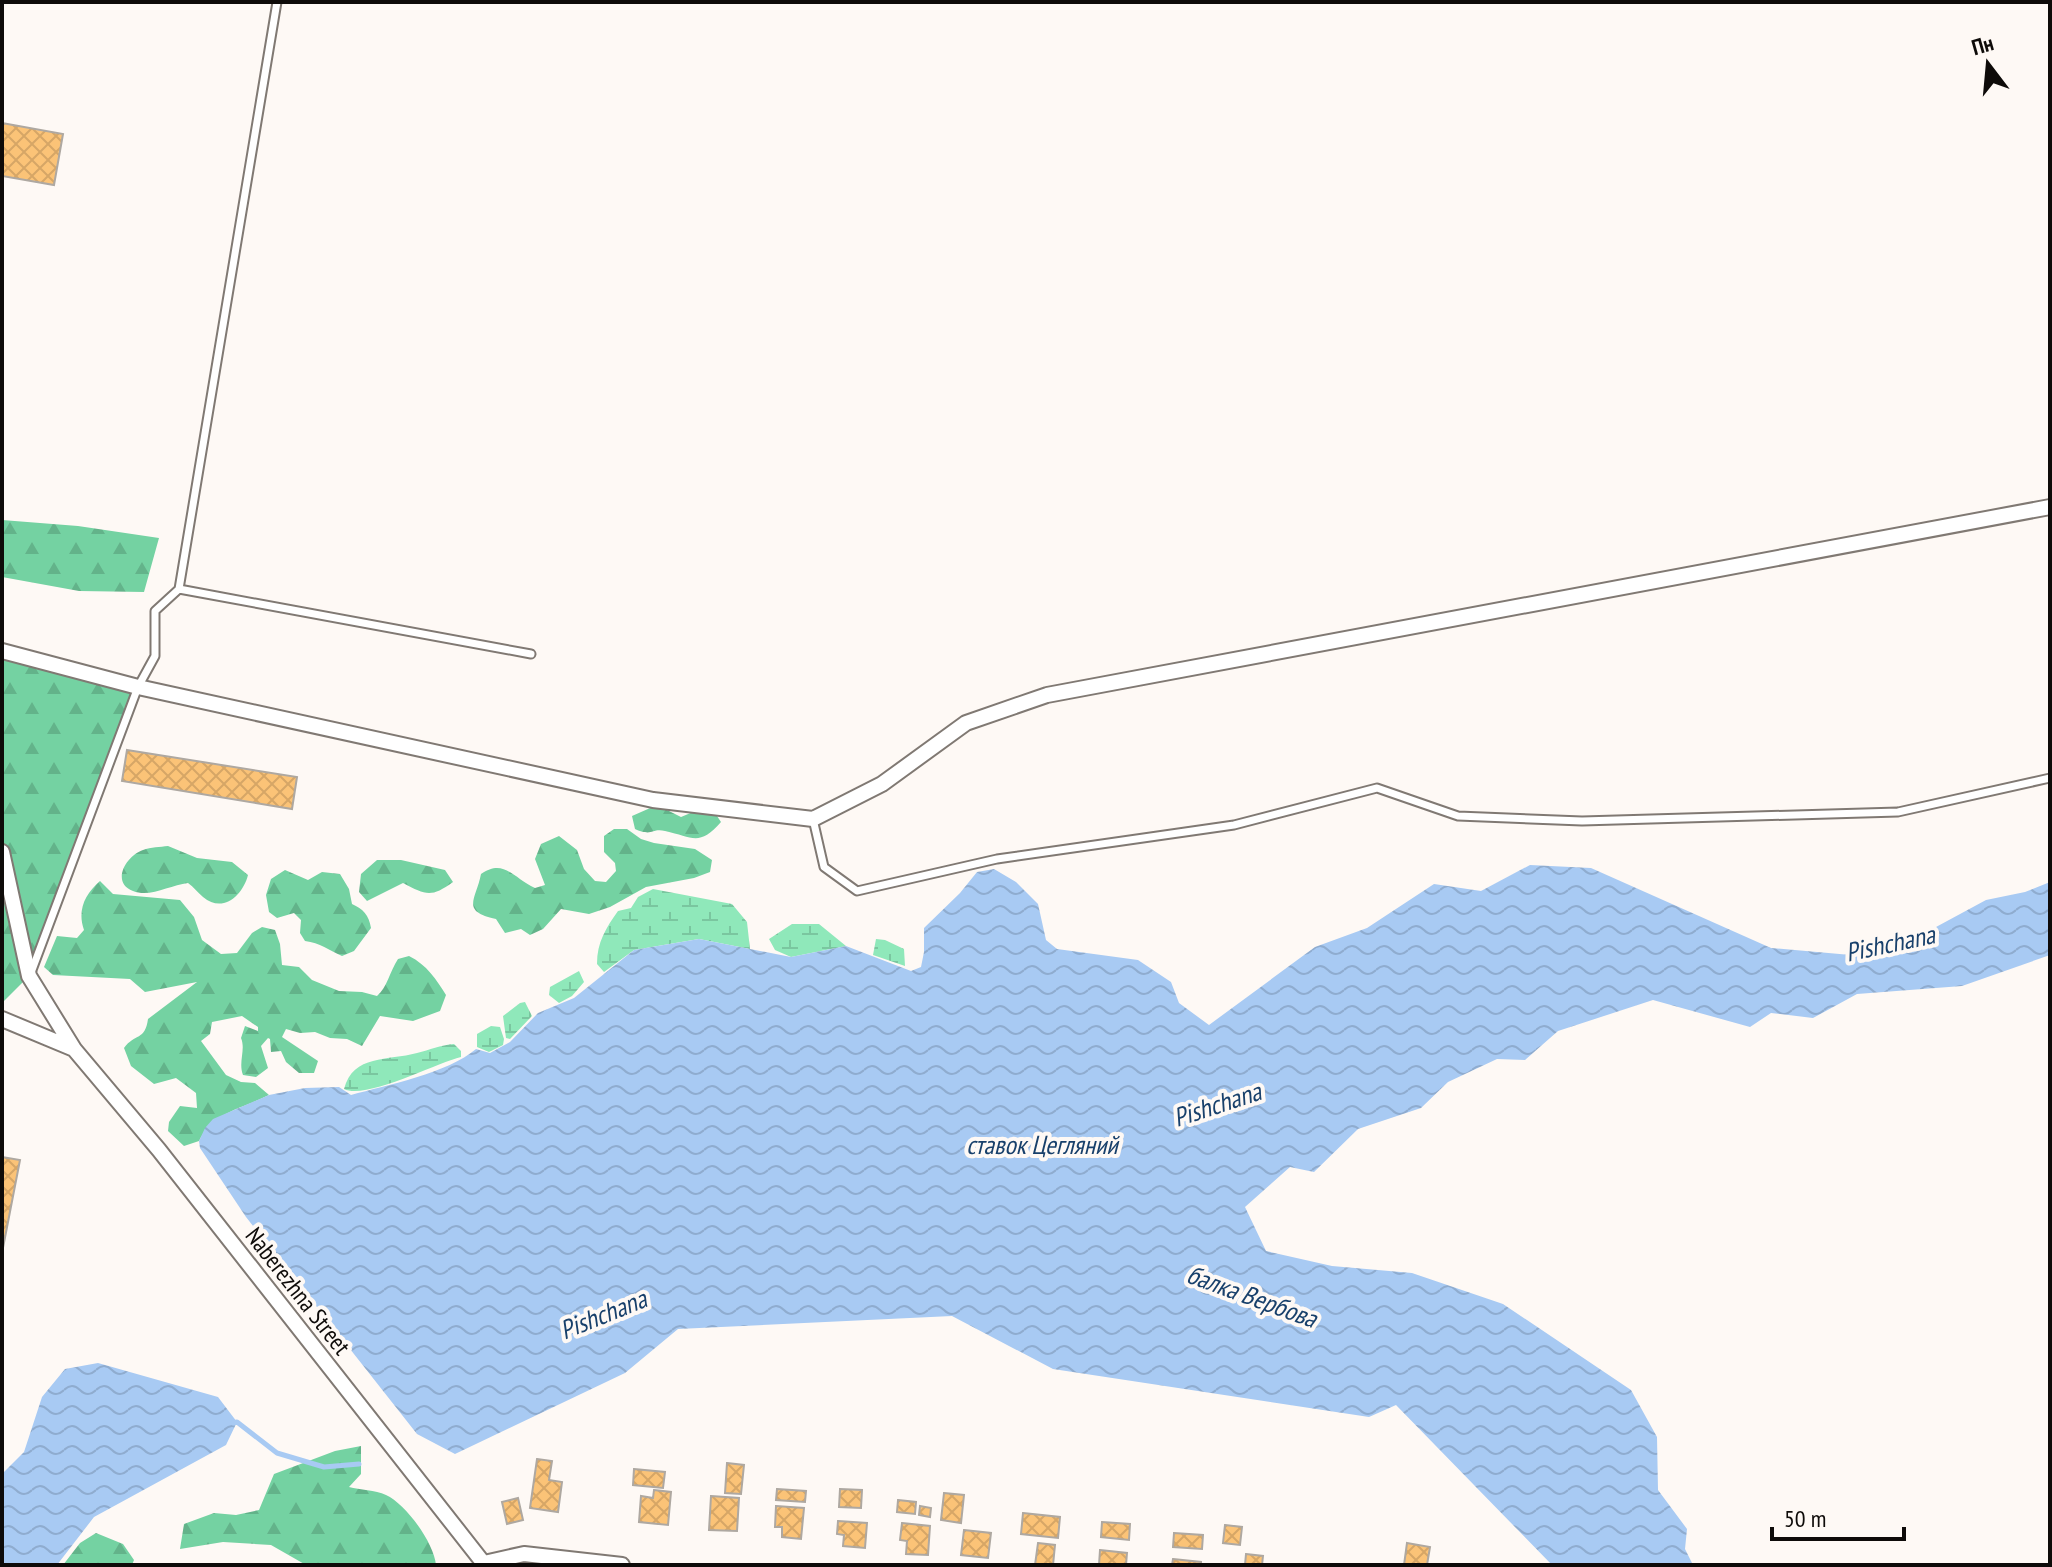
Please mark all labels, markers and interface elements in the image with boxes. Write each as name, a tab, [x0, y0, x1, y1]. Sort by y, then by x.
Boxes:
north arrow	[1948, 24, 2028, 104]
text: Пн	[1968, 28, 1997, 61]
water label: Pishchana	[1842, 917, 1939, 969]
water label: Pishchana	[1169, 1074, 1267, 1134]
water label: ставок Цегляний	[966, 1128, 1120, 1161]
street label: Naberezhna Street	[239, 1221, 358, 1361]
water label: балка Вербова	[1183, 1257, 1323, 1335]
water label: Pishchana	[555, 1281, 653, 1346]
scale bar	[1772, 1491, 1904, 1541]
text: 50 m	[1784, 1503, 1826, 1534]

